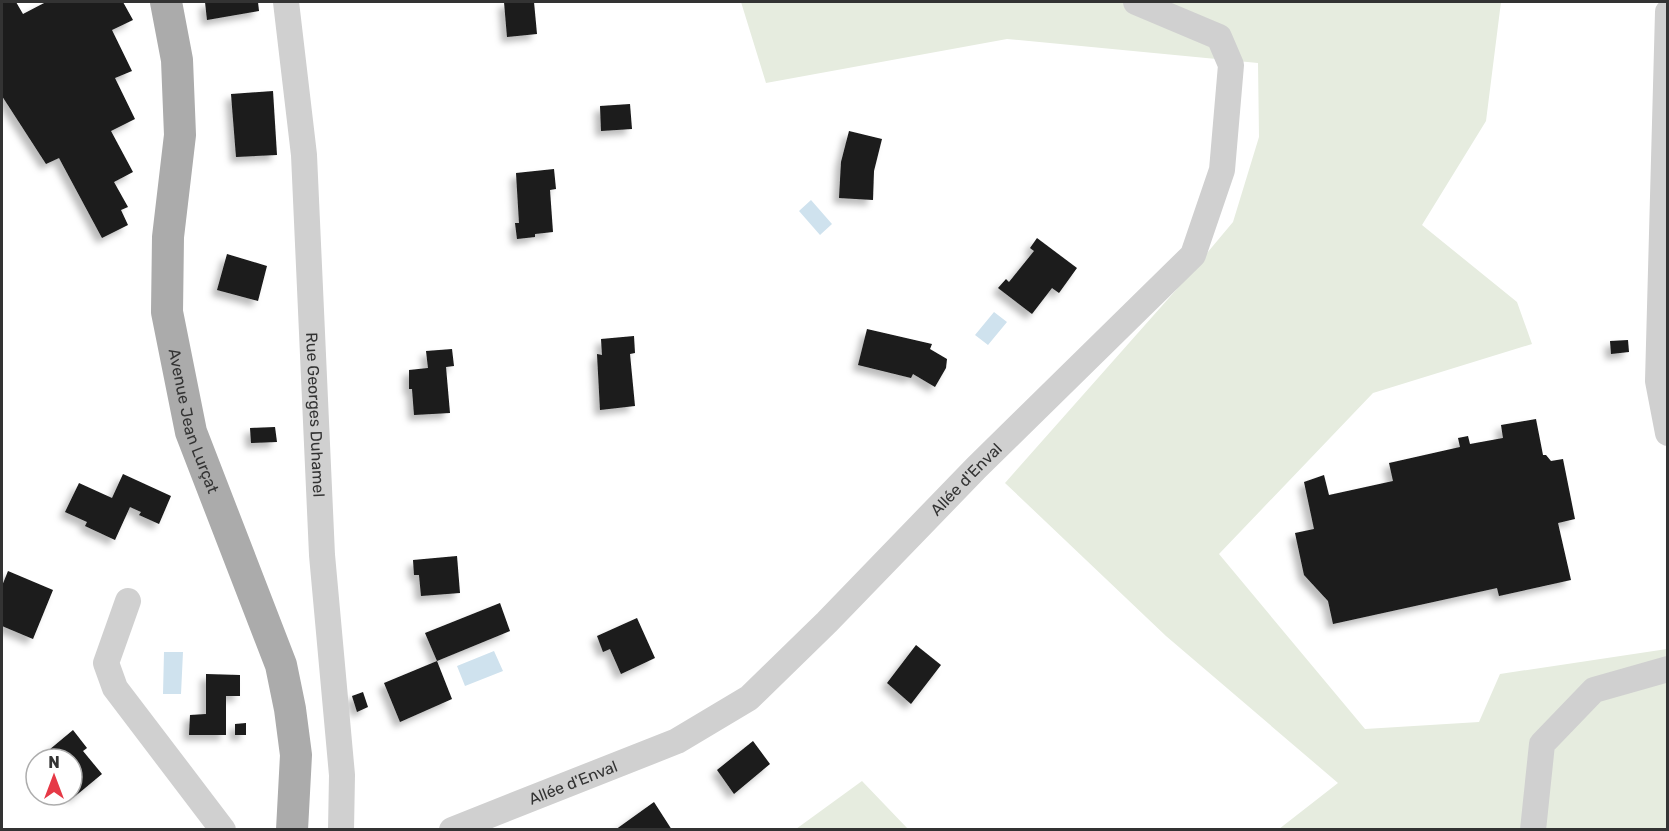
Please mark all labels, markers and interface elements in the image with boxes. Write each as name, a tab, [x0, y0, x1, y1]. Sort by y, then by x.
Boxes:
street label: Rue Georges Duhamel	[302, 332, 328, 498]
street label: Avenue Jean Lurçat	[165, 347, 223, 496]
street label: Allée d'Enval	[926, 439, 1006, 519]
north arrow	[24, 747, 84, 807]
text: N	[48, 753, 60, 772]
street label: Allée d'Enval	[526, 757, 620, 809]

